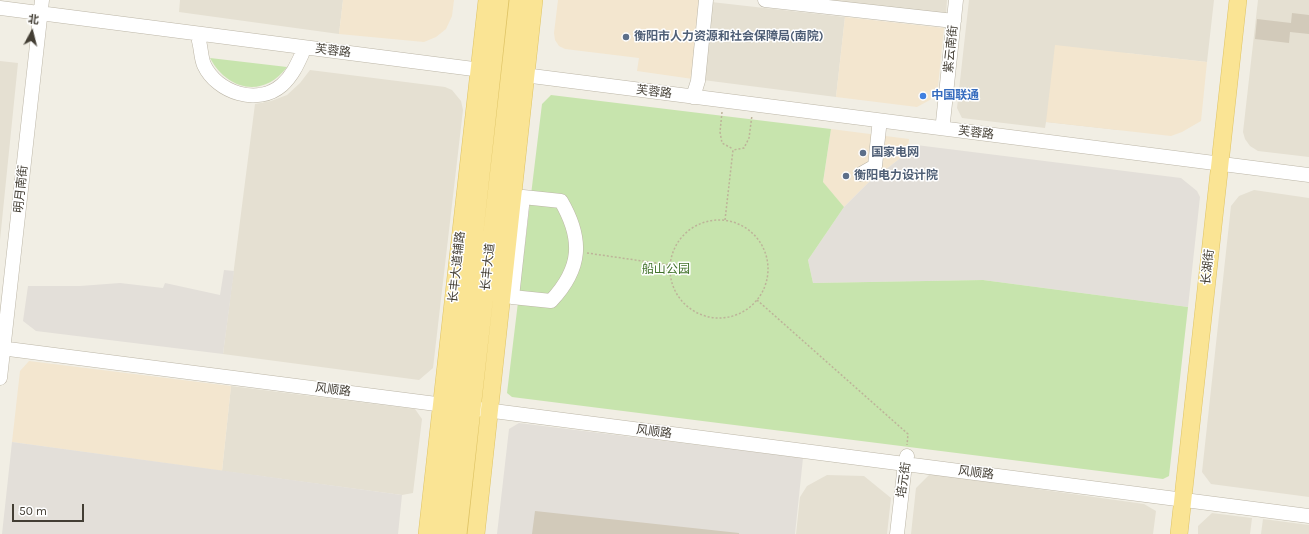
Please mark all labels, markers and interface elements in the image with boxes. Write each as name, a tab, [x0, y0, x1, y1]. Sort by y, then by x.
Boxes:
north arrow	[12, 12, 52, 52]
text: 北	[27, 12, 40, 27]
street label: 紫云南街	[941, 24, 961, 74]
place label: 衡阳市人力资源和社会保障局(南院)	[634, 30, 824, 44]
marker: 衡阳市人力资源和社会保障局(南院)	[621, 32, 631, 42]
street label: 芙蓉路	[314, 42, 352, 60]
street label: 芙蓉路	[635, 83, 673, 101]
place label: 中国联通	[931, 89, 979, 103]
marker: 中国联通	[918, 91, 928, 101]
street label: 芙蓉路	[957, 124, 995, 142]
place label: 国家电网	[871, 146, 919, 160]
marker: 国家电网	[858, 148, 868, 158]
street label: 明月南街	[11, 164, 31, 214]
place label: 衡阳电力设计院	[854, 169, 938, 183]
marker: 衡阳电力设计院	[841, 171, 851, 181]
street label: 长丰大道辅路	[446, 230, 468, 304]
street label: 长丰大道	[478, 242, 498, 292]
street label: 长湖街	[1199, 248, 1217, 286]
park label: 船山公园	[642, 263, 690, 277]
street label: 风顺路	[314, 381, 352, 399]
street label: 风顺路	[635, 423, 673, 441]
street label: 培元街	[894, 461, 914, 499]
street label: 风顺路	[957, 464, 995, 482]
scale bar	[14, 496, 86, 522]
text: 50 m	[19, 504, 47, 518]

